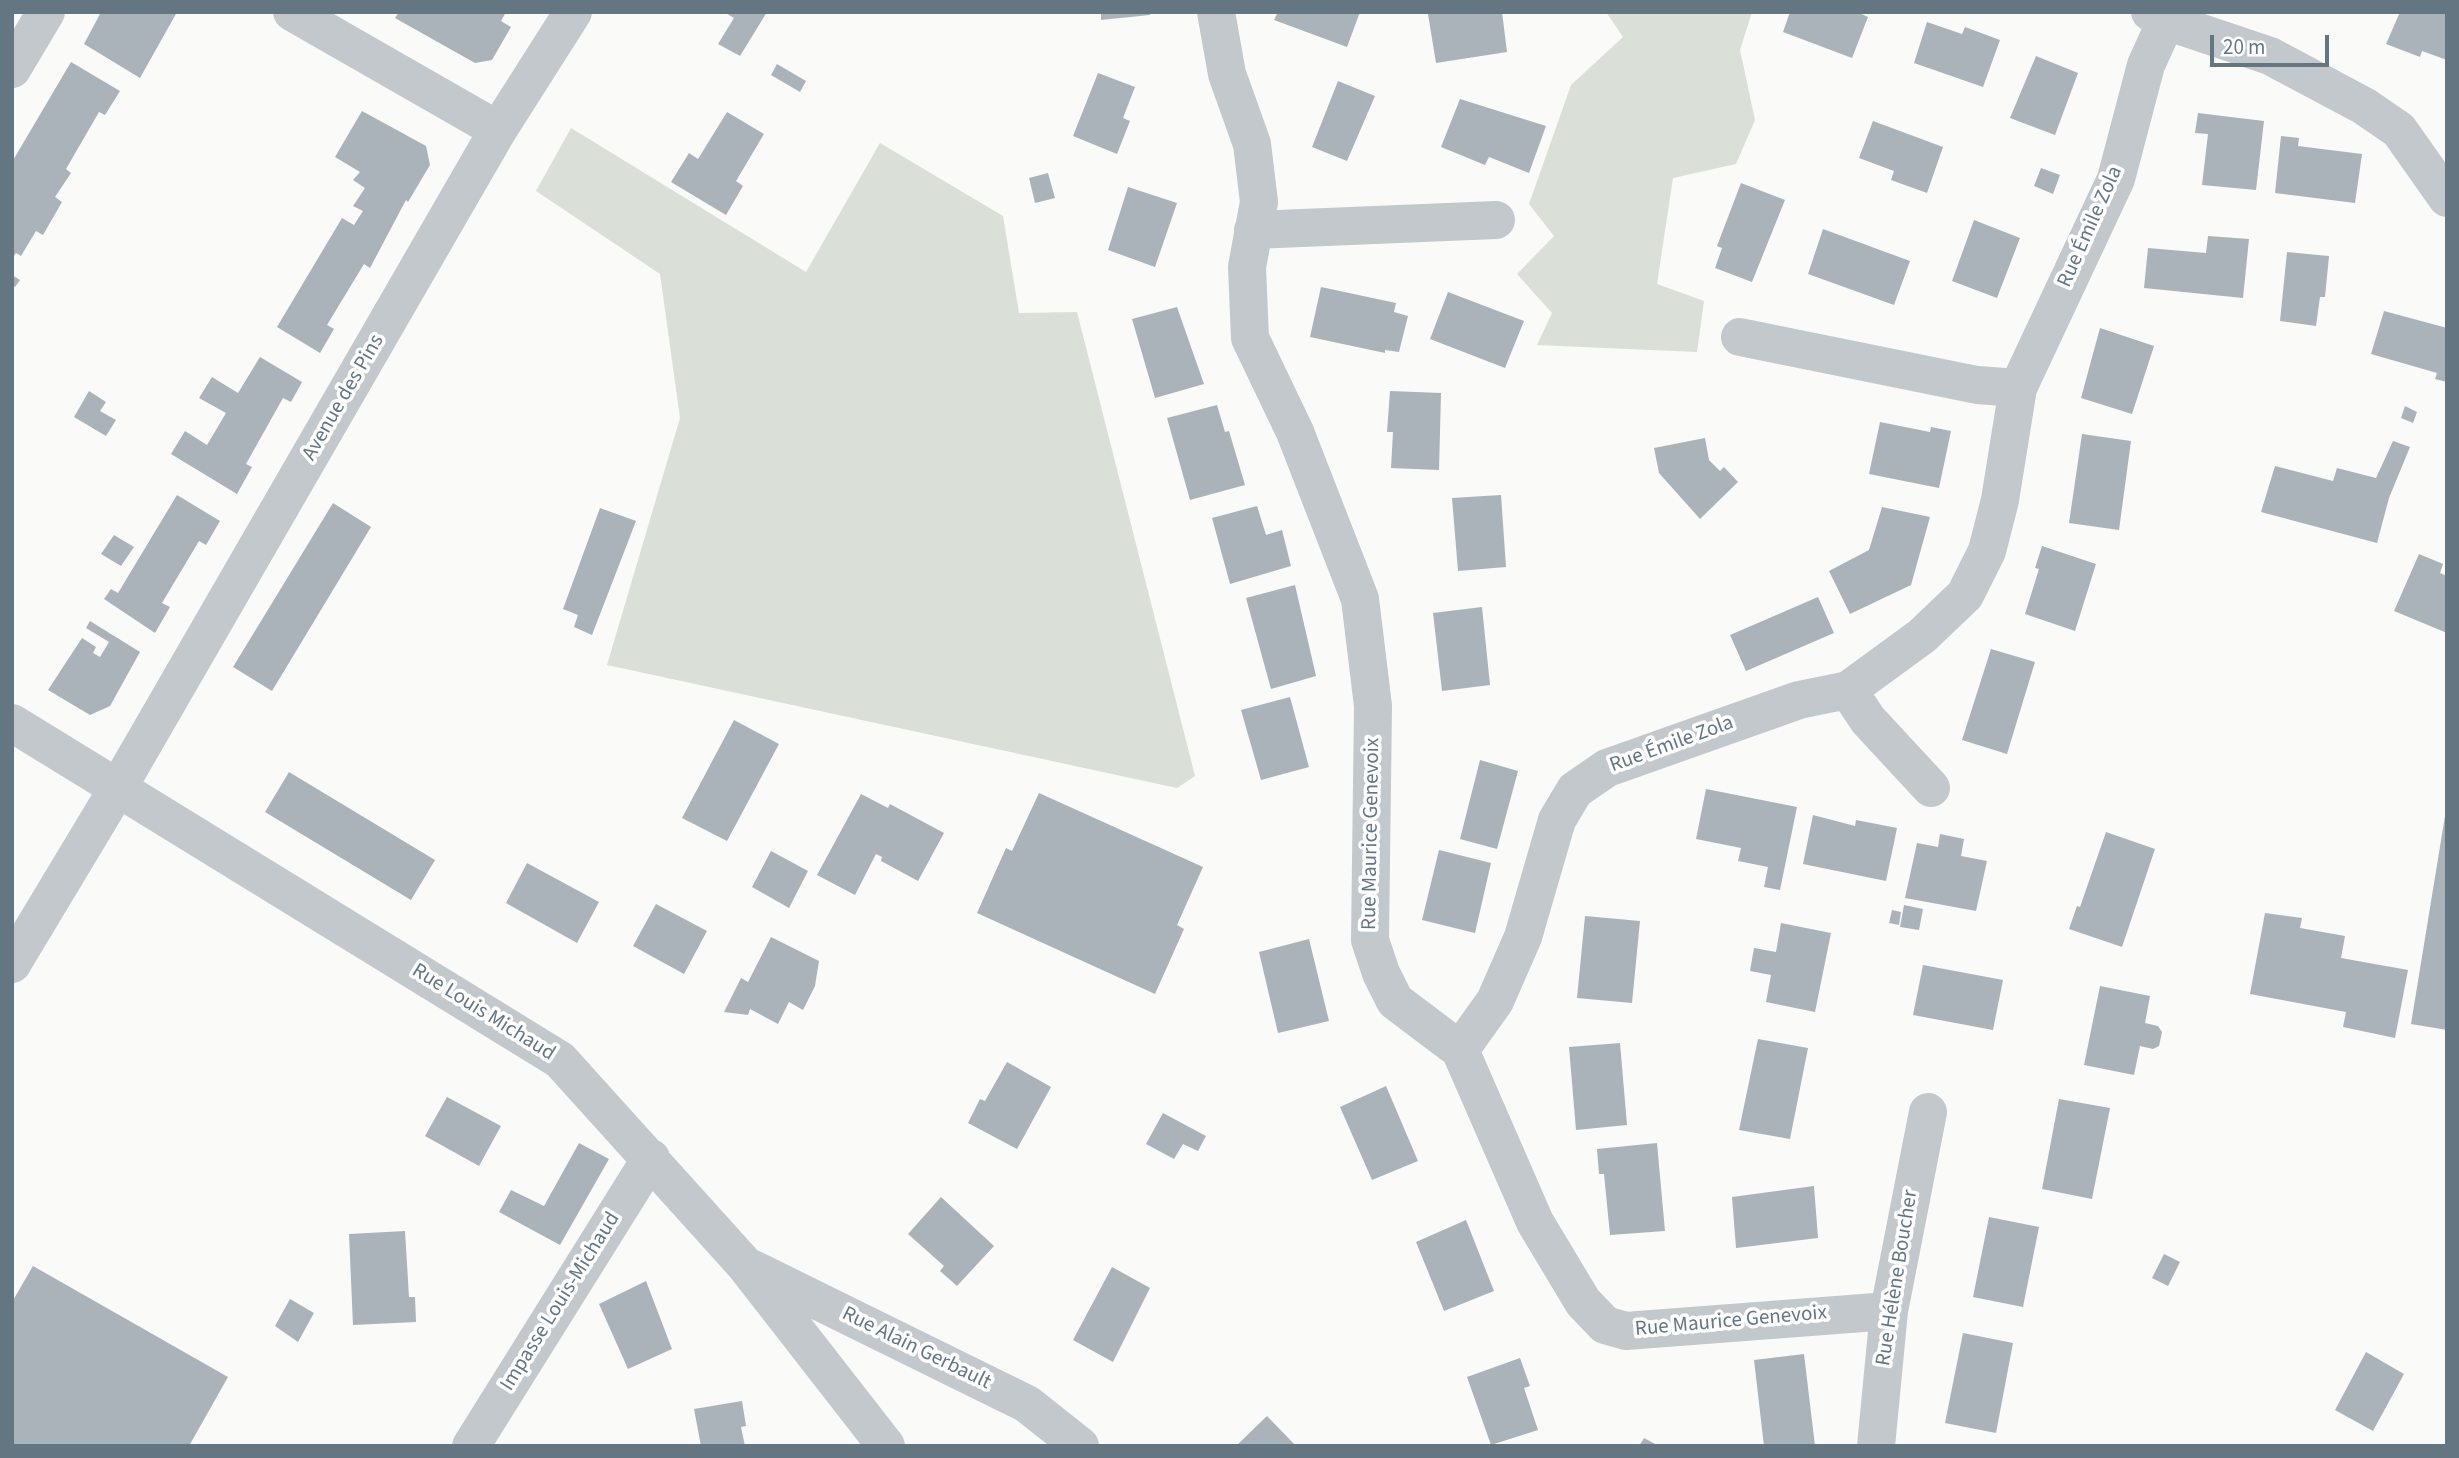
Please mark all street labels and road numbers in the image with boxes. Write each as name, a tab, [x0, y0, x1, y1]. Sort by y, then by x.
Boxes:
street label: Rue Émile Zola	[2053, 163, 2129, 291]
street label: Avenue des Pins	[298, 331, 390, 465]
street label: Rue Émile Zola	[1607, 711, 1737, 779]
street label: Rue Maurice Genevoix	[1358, 738, 1386, 930]
street label: Rue Louis Michaud	[407, 959, 559, 1067]
street label: Rue Hélène Boucher	[1872, 1188, 1924, 1368]
street label: Impasse Louis-Michaud	[496, 1208, 626, 1396]
street label: Rue Maurice Genevoix	[1634, 1301, 1828, 1343]
street label: Rue Alain Gerbault	[837, 1302, 995, 1396]

